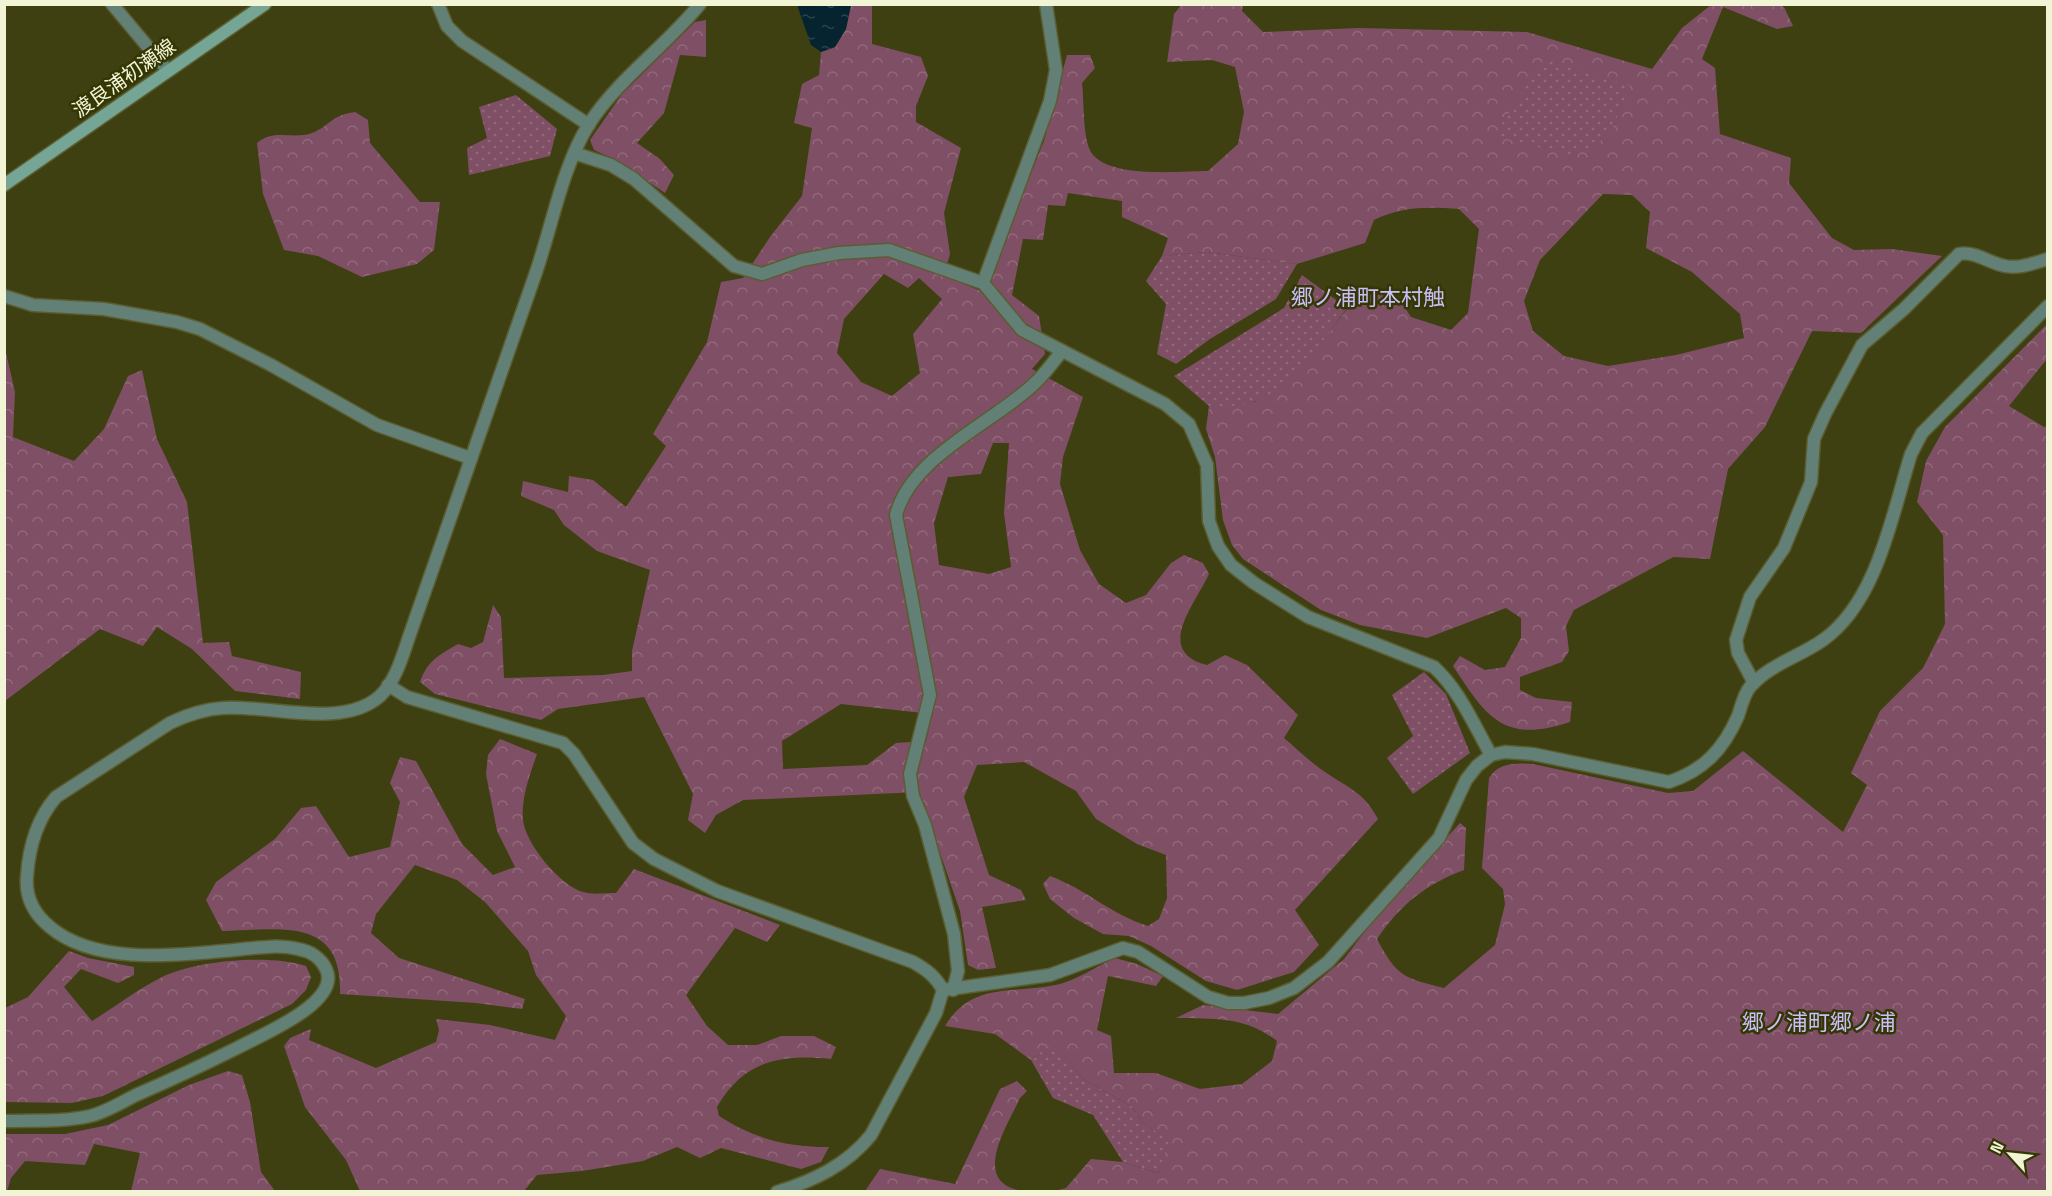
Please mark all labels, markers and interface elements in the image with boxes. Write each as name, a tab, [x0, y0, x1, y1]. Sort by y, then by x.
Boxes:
street label: 渡良浦初瀬線	[67, 33, 181, 123]
district label: 郷ノ浦町本村触	[1291, 283, 1445, 311]
district label: 郷ノ浦町郷ノ浦	[1742, 1008, 1896, 1036]
north arrow	[1980, 1124, 2040, 1184]
text: N	[1985, 1138, 2009, 1157]

